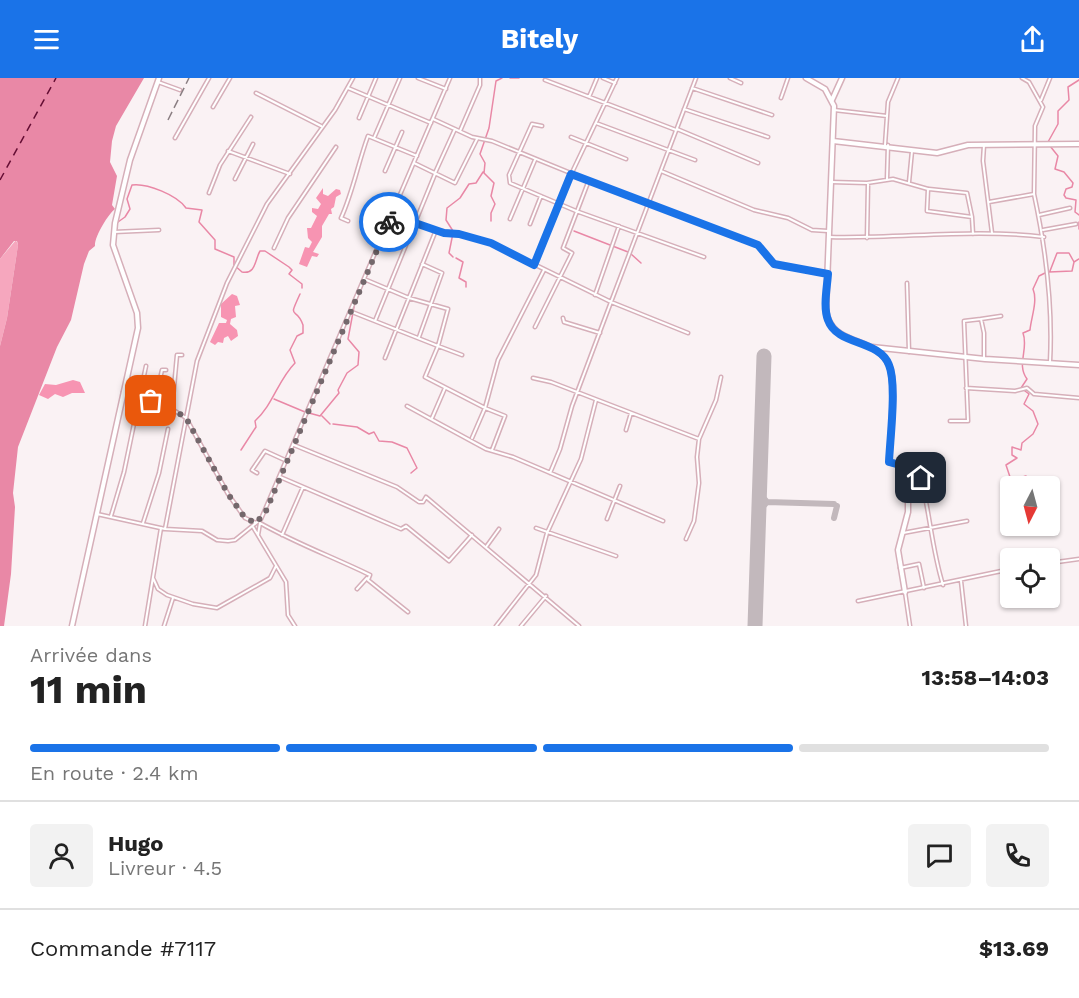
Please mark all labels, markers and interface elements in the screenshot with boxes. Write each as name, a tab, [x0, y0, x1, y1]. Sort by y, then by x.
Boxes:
icon: menu	[30, 23, 63, 56]
text: Bitely	[501, 23, 578, 55]
icon: share	[1016, 23, 1049, 56]
courier	[359, 192, 419, 252]
icon: bike	[373, 206, 406, 239]
pin	[125, 375, 176, 426]
icon: bag	[134, 384, 167, 417]
pin	[895, 452, 946, 503]
icon: home	[904, 461, 937, 494]
north arrow	[1000, 476, 1060, 536]
map controls	[1000, 476, 1060, 608]
button: locate	[1000, 548, 1060, 608]
text: Arrivée dans	[30, 643, 152, 667]
text: 13:58–14:03	[921, 665, 1049, 690]
text: 11 min	[30, 667, 147, 712]
text: En route · 2.4 km	[30, 761, 198, 785]
button: person	[30, 824, 93, 887]
button: chat	[908, 824, 971, 887]
button: phone	[986, 824, 1049, 887]
text: Hugo	[108, 831, 163, 856]
text: Livreur · 4.5	[108, 856, 222, 880]
text: Commande #7117	[30, 936, 216, 961]
text: $13.69	[979, 936, 1049, 961]

